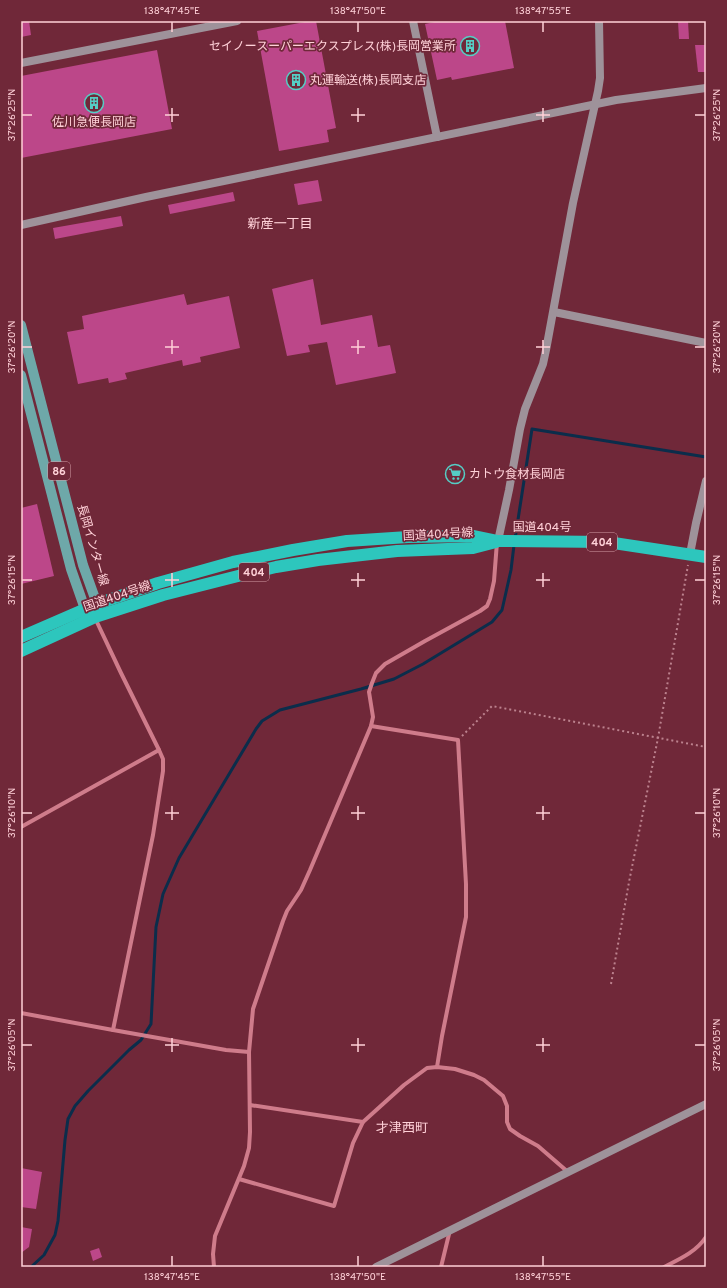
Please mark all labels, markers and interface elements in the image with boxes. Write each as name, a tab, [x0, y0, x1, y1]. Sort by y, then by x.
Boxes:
text: 138°47'45"E	[144, 5, 200, 18]
text: 138°47'50"E	[330, 5, 386, 18]
text: 138°47'55"E	[515, 5, 571, 18]
building icon: セイノースーパーエクスプレス(株)長岡営業所	[459, 35, 481, 57]
place label: セイノースーパーエクスプレス(株)長岡営業所	[209, 39, 456, 55]
building icon: 丸運輸送(株)長岡支店	[285, 69, 307, 91]
place label: 丸運輸送(株)長岡支店	[310, 73, 426, 89]
text: 37°26'25"N	[6, 89, 19, 141]
text: 37°26'25"N	[711, 89, 724, 141]
building icon: 佐川急便長岡店	[83, 92, 105, 114]
place label: 佐川急便長岡店	[52, 115, 136, 131]
district label: 新産一丁目	[247, 217, 313, 233]
text: 37°26'20"N	[6, 320, 19, 374]
text: 37°26'20"N	[711, 320, 724, 374]
road number: 86	[48, 462, 70, 480]
supermarket icon: カトウ食材長岡店	[444, 463, 466, 485]
place label: カトウ食材長岡店	[469, 467, 565, 483]
street label: 長岡インター線	[73, 503, 111, 588]
street label: 国道404号	[513, 520, 571, 536]
street label: 国道404号線	[402, 525, 474, 545]
road number: 404	[587, 533, 617, 551]
text: 37°26'15"N	[6, 555, 19, 605]
text: 37°26'15"N	[711, 555, 724, 605]
road number: 404	[239, 563, 269, 581]
street label: 国道404号線	[81, 578, 153, 616]
text: 37°26'10"N	[6, 788, 19, 838]
text: 37°26'10"N	[711, 788, 724, 838]
text: 37°26'05"N	[6, 1018, 19, 1072]
text: 37°26'05"N	[711, 1018, 724, 1072]
district label: 才津西町	[376, 1120, 428, 1137]
text: 138°47'45"E	[144, 1271, 200, 1284]
text: 138°47'50"E	[330, 1271, 386, 1284]
text: 138°47'55"E	[515, 1271, 571, 1284]

